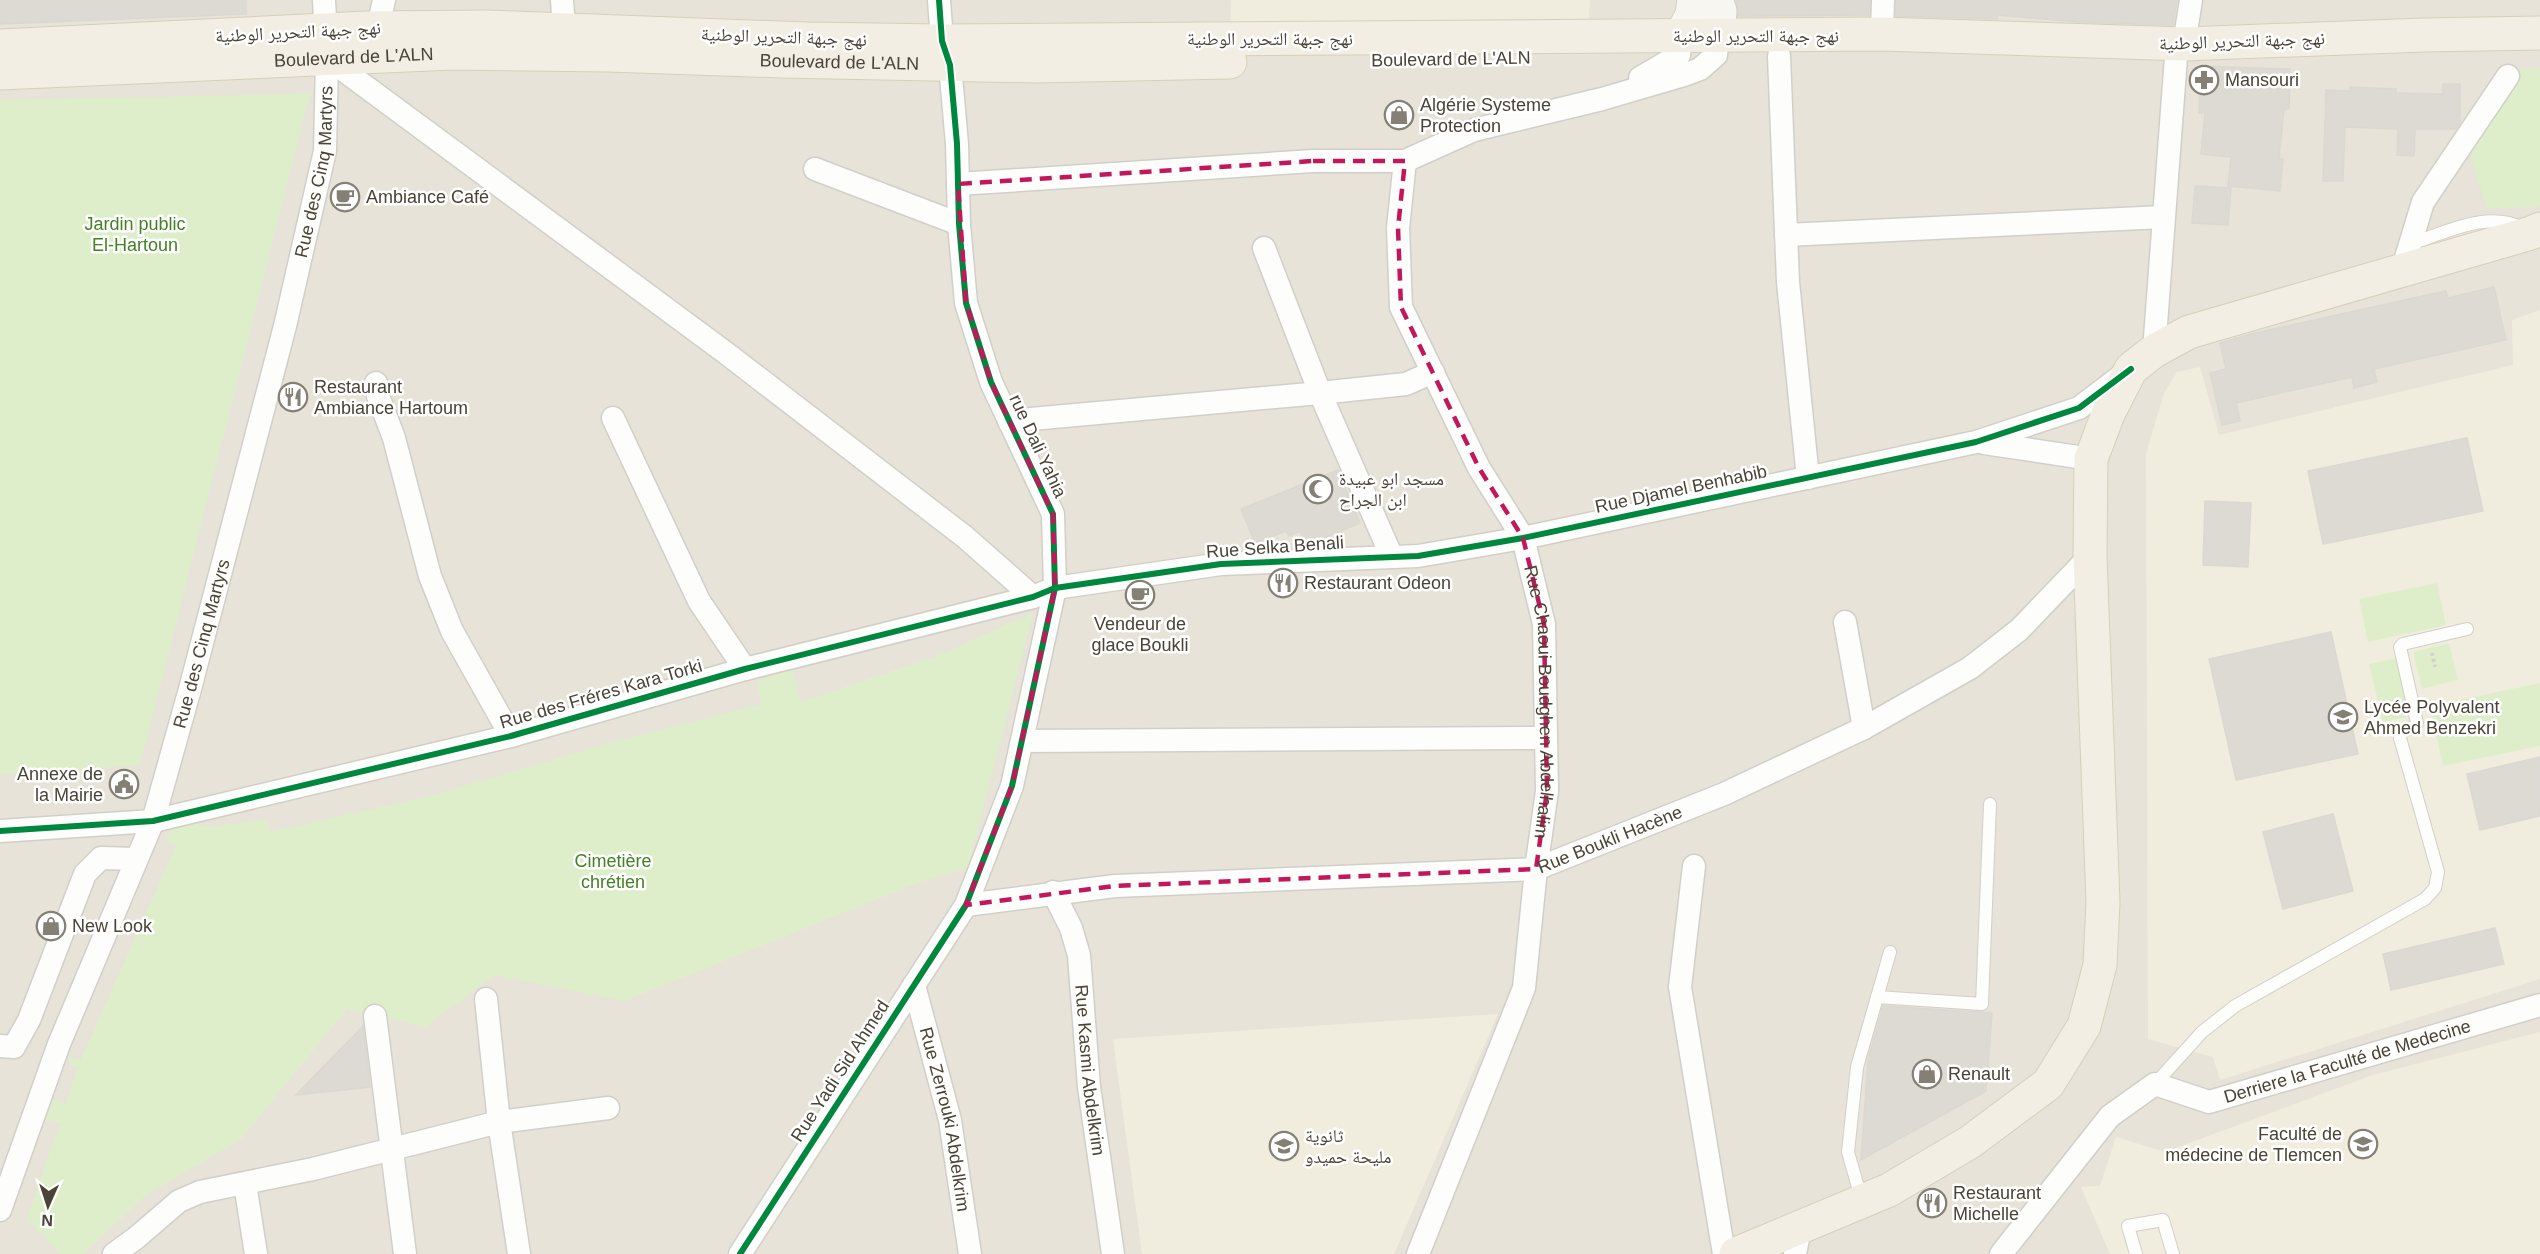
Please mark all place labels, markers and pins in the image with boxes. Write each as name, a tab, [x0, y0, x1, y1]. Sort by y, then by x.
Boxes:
pharmacy icon: Mansouri	[2188, 64, 2220, 96]
place label: Mansouri	[2225, 70, 2299, 90]
place label: Algérie Systeme Protection	[1420, 95, 1551, 136]
shop icon: Algérie Systeme Protection	[1383, 99, 1415, 131]
cafe icon: Ambiance Café	[329, 181, 361, 213]
place label: Ambiance Café	[366, 187, 489, 207]
place label: Restaurant Ambiance Hartoum	[314, 377, 468, 418]
restaurant icon: Restaurant Ambiance Hartoum	[277, 381, 309, 413]
place label: مسجد ابو عبيدة ابن الجراح	[1339, 469, 1444, 512]
mosque icon: مسجد ابو عبيدة ابن الجراح	[1302, 473, 1334, 505]
restaurant icon: Restaurant Odeon	[1267, 567, 1299, 599]
place label: Restaurant Odeon	[1304, 573, 1451, 593]
cafe icon: Vendeur de glace Boukli	[1124, 579, 1156, 611]
place label: Vendeur de glace Boukli	[1091, 614, 1189, 655]
place label: Lycée Polyvalent Ahmed Benzekri	[2364, 697, 2499, 738]
school or university icon: Lycée Polyvalent Ahmed Benzekri	[2327, 701, 2359, 733]
place label: Annexe de la Mairie	[17, 764, 103, 805]
public building icon: Annexe de la Mairie	[108, 768, 140, 800]
shop icon: New Look	[35, 910, 67, 942]
place label: New Look	[72, 916, 153, 936]
shop icon: Renault	[1911, 1058, 1943, 1090]
place label: Renault	[1948, 1064, 2010, 1084]
place label: Faculté de médecine de Tlemcen	[2165, 1124, 2342, 1165]
place label: ثانوية مليحة حميدو	[1305, 1126, 1392, 1167]
school or university icon: Faculté de médecine de Tlemcen	[2347, 1128, 2379, 1160]
school or university icon: ثانوية مليحة حميدو	[1268, 1130, 1300, 1162]
place label: Restaurant Michelle	[1953, 1183, 2041, 1224]
restaurant icon: Restaurant Michelle	[1916, 1187, 1948, 1219]

